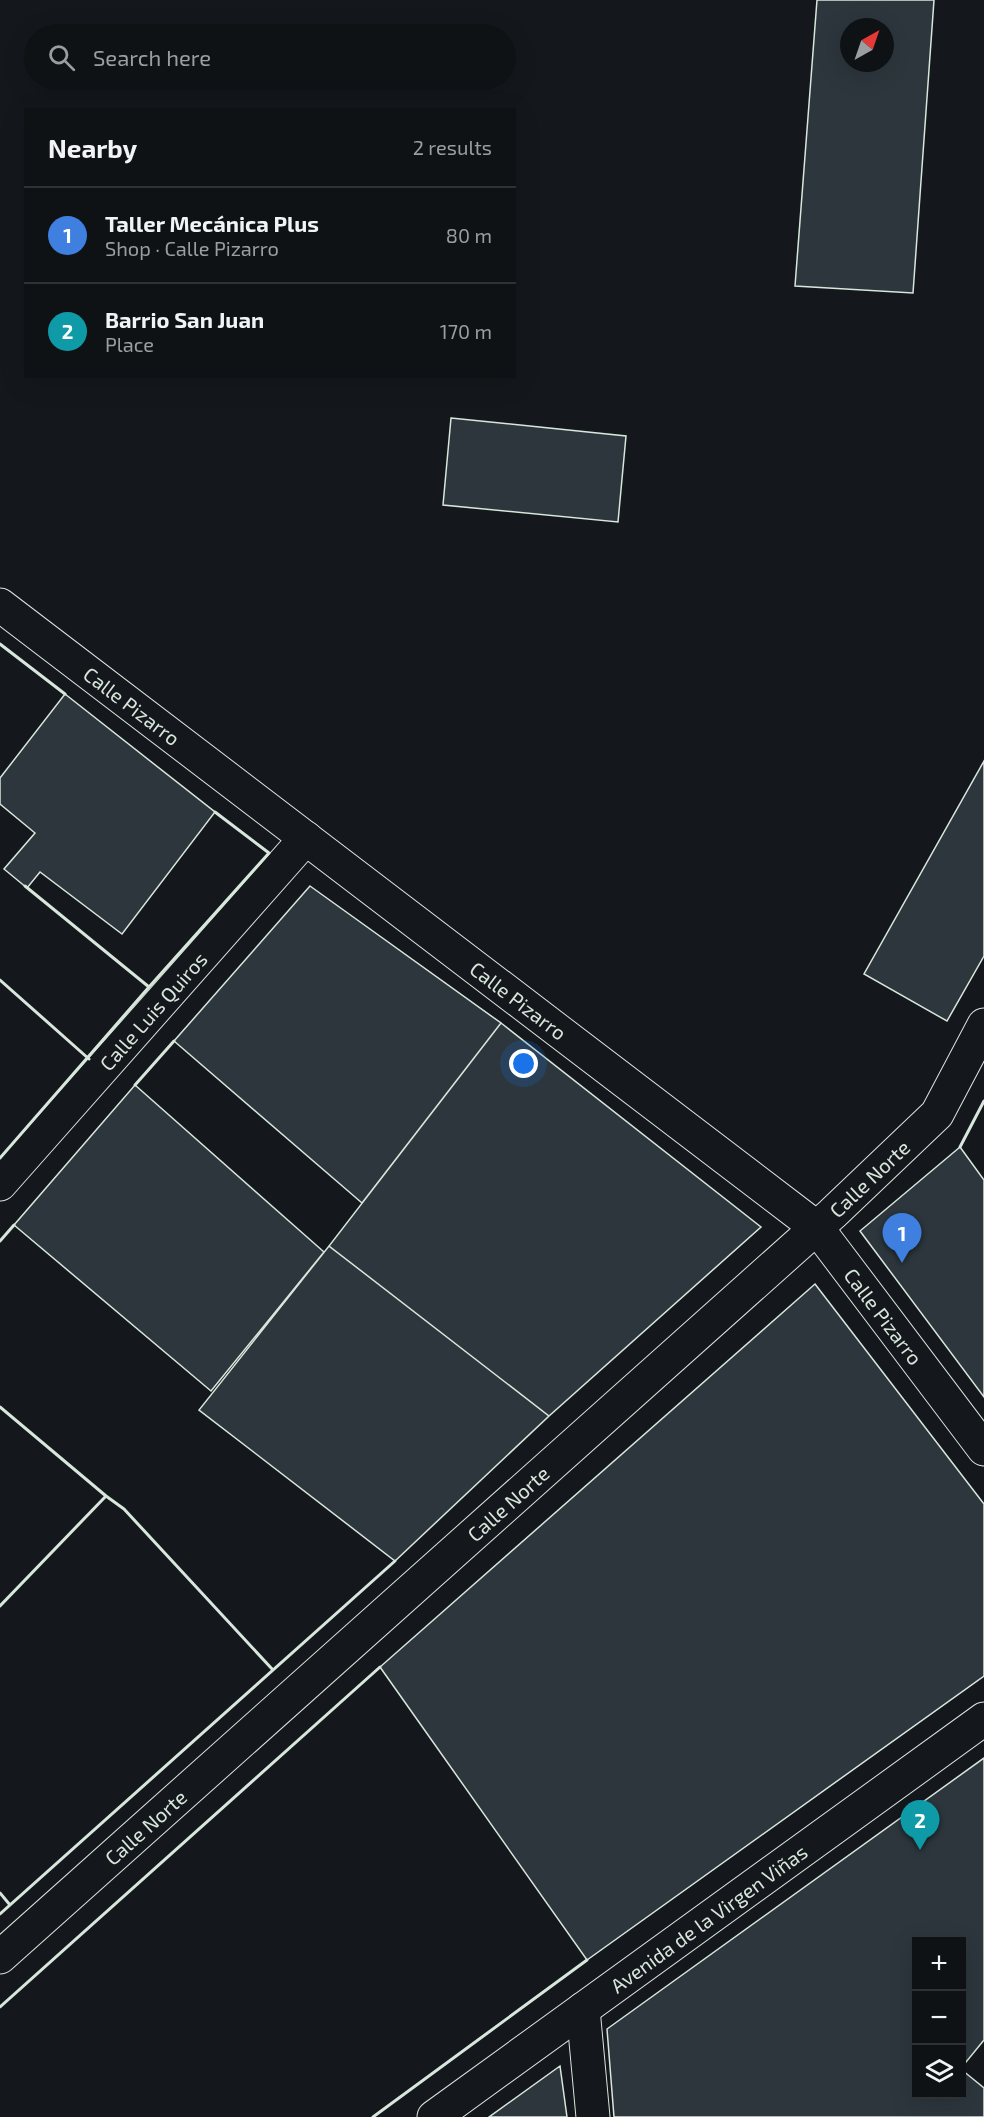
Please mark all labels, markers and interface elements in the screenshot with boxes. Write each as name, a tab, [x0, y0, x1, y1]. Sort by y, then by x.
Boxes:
north arrow	[840, 18, 894, 72]
search box	[24, 24, 516, 90]
icon: search	[45, 41, 78, 74]
text: Search here	[93, 44, 211, 70]
text: Nearby	[48, 132, 137, 163]
text: 2 results	[413, 135, 492, 159]
text: Taller Mecánica Plus	[105, 210, 319, 236]
text: 1	[63, 223, 72, 247]
text: 80 m	[446, 223, 492, 247]
text: Shop · Calle Pizarro	[105, 236, 279, 260]
text: Barrio San Juan	[105, 306, 264, 332]
text: 2	[62, 319, 73, 343]
text: 170 m	[440, 319, 492, 343]
text: Place	[105, 332, 154, 356]
street label: Calle Pizarro	[79, 661, 185, 750]
street label: Calle Luis Quiros	[94, 947, 212, 1075]
street label: Calle Pizarro	[466, 956, 571, 1045]
your location	[509, 1049, 538, 1078]
street label: Calle Norte	[824, 1135, 914, 1222]
pin: 1	[882, 1214, 922, 1263]
street label: Calle Pizarro	[840, 1263, 928, 1369]
street label: Calle Norte	[462, 1461, 554, 1546]
street label: Calle Norte	[100, 1784, 191, 1870]
pin: 2	[900, 1800, 940, 1850]
street label: Avenida de la Virgen Viñas	[606, 1839, 812, 1997]
map controls	[912, 1937, 966, 2099]
button: +	[912, 1937, 966, 1991]
button: −	[912, 1991, 966, 2045]
button: layers	[912, 2045, 966, 2099]

